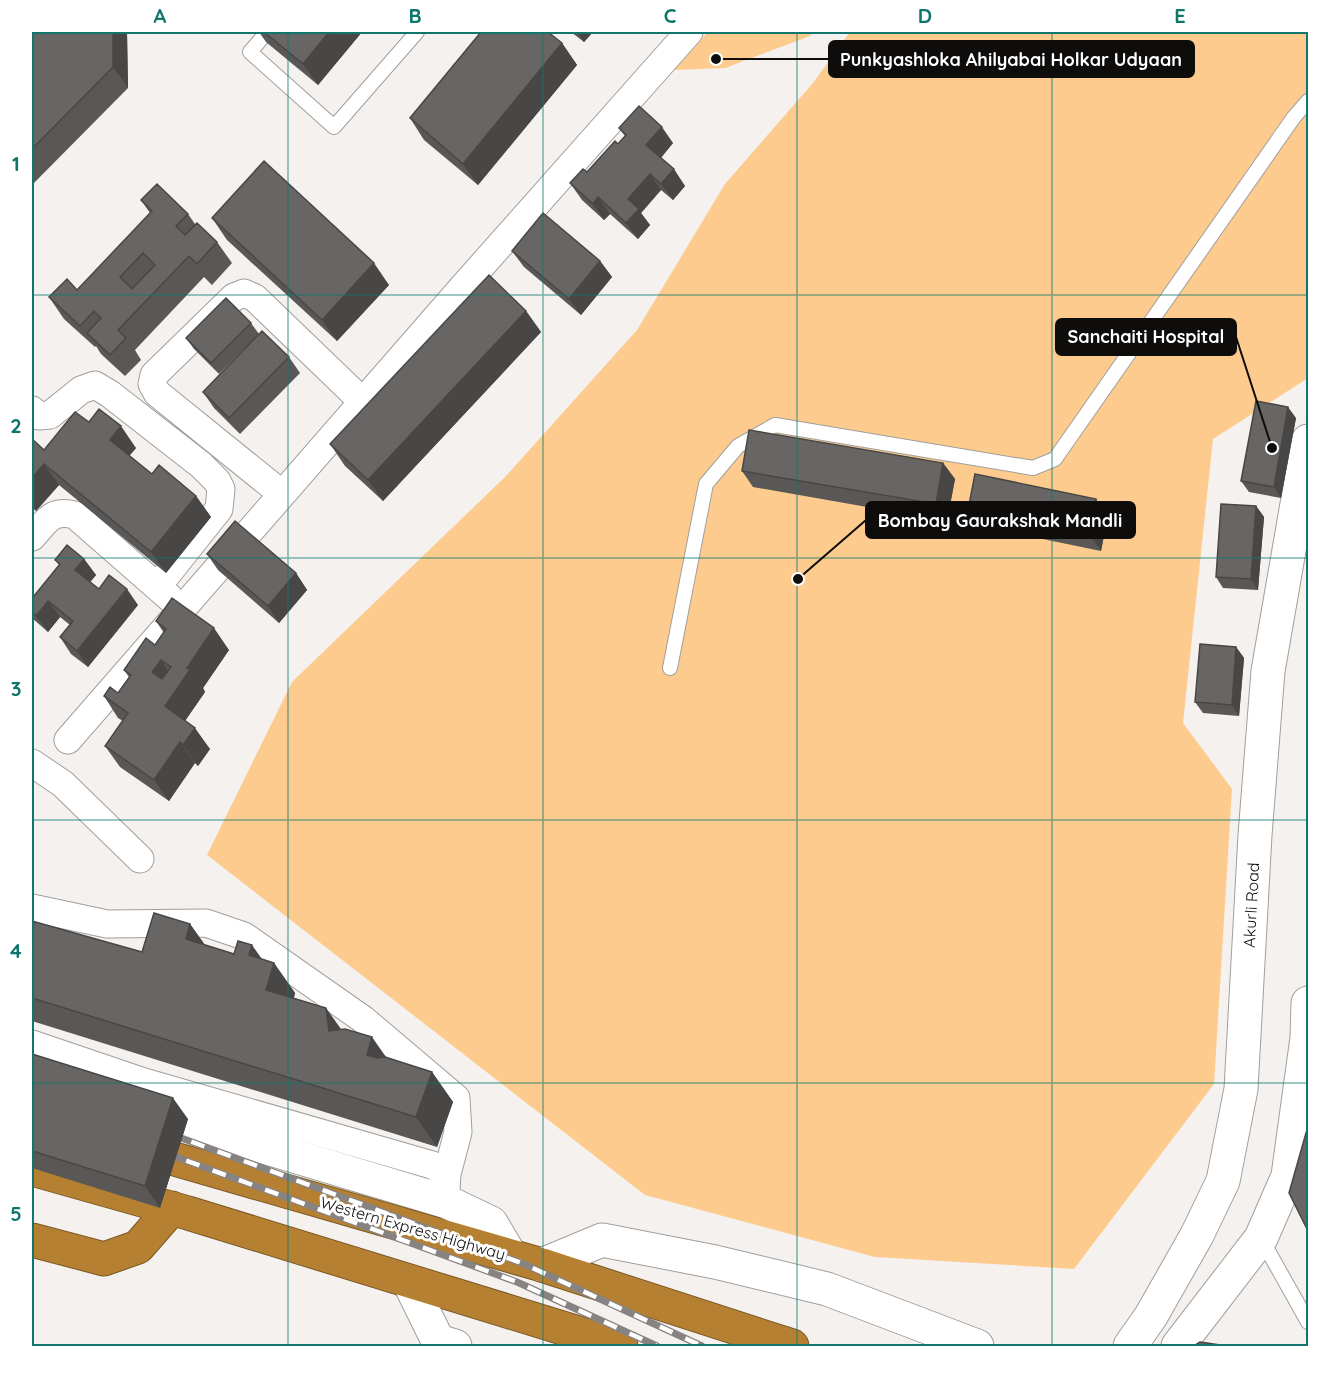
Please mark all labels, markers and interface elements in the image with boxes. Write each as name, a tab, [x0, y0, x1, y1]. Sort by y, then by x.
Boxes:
text: A	[154, 3, 167, 28]
text: B	[408, 3, 422, 28]
text: C	[664, 3, 677, 28]
text: D	[918, 3, 932, 28]
text: E	[1174, 3, 1186, 28]
callout: Punkyashloka Ahilyabai Holkar Udyaan	[829, 41, 1194, 77]
text: Punkyashloka Ahilyabai Holkar Udyaan	[840, 48, 1182, 71]
text: 1	[12, 151, 20, 176]
callout: Sanchaiti Hospital	[1056, 319, 1236, 355]
text: Sanchaiti Hospital	[1068, 325, 1224, 348]
text: 2	[10, 413, 22, 438]
callout: Bombay Gaurakshak Mandli	[866, 502, 1135, 538]
text: Bombay Gaurakshak Mandli	[878, 509, 1122, 532]
text: 3	[11, 676, 21, 701]
street label: Akurli Road	[1239, 862, 1263, 948]
text: 4	[10, 938, 22, 963]
street label: Western Express Highway	[318, 1192, 508, 1264]
text: 5	[10, 1201, 22, 1226]

